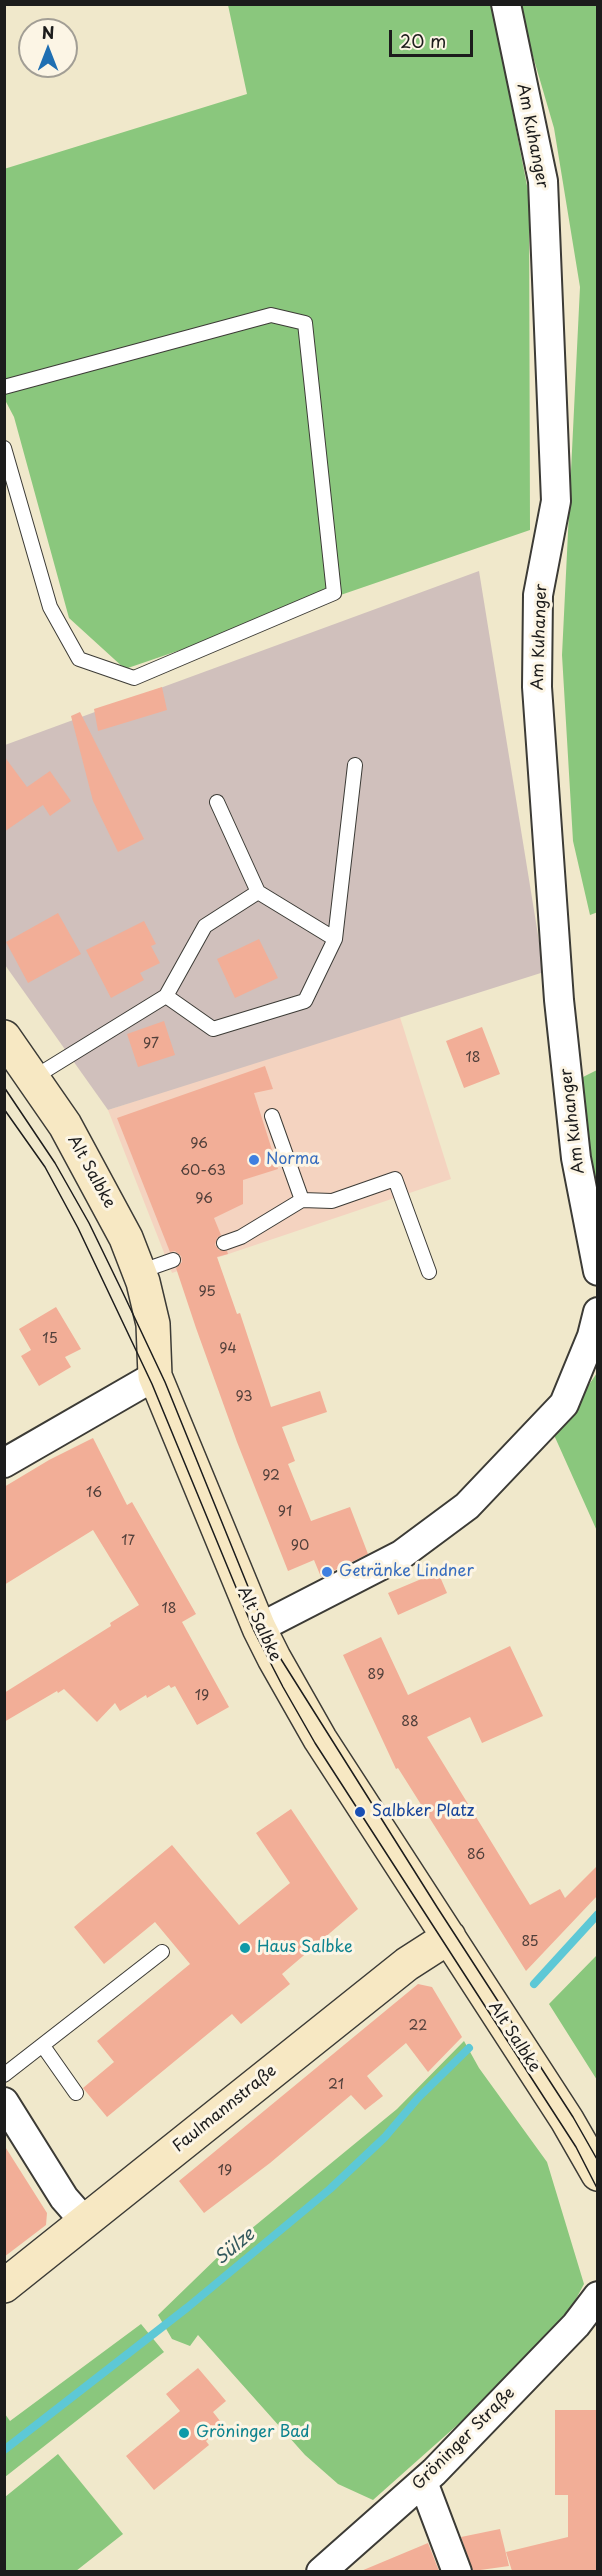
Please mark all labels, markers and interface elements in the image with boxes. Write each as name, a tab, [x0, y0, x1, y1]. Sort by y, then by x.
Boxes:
north arrow	[18, 18, 78, 78]
scale bar	[392, 18, 476, 56]
text: N	[42, 20, 54, 44]
text: 20 m	[400, 27, 446, 54]
street label: Am Kuhanger	[512, 82, 552, 190]
street label: Am Kuhanger	[529, 584, 551, 690]
house number: 97	[143, 1036, 159, 1052]
house number: 18	[465, 1050, 481, 1066]
street label: Am Kuhanger	[557, 1067, 589, 1175]
street label: Alt Salbke	[63, 1132, 119, 1212]
house number: 96	[190, 1136, 208, 1152]
place label: Norma	[266, 1150, 319, 1170]
marker: Norma	[247, 1153, 261, 1167]
house number: 60-63	[180, 1163, 226, 1179]
house number: 96	[195, 1191, 213, 1207]
house number: 95	[198, 1284, 216, 1300]
house number: 15	[42, 1331, 58, 1347]
house number: 94	[219, 1341, 237, 1357]
house number: 93	[235, 1389, 253, 1405]
house number: 92	[262, 1468, 280, 1484]
house number: 16	[86, 1485, 102, 1501]
house number: 91	[278, 1504, 292, 1520]
house number: 17	[121, 1533, 135, 1549]
house number: 90	[291, 1538, 309, 1554]
place label: Getränke Lindner	[339, 1562, 474, 1582]
marker: Getränke Lindner	[320, 1565, 334, 1579]
street label: Alt Salbke	[233, 1584, 285, 1664]
house number: 18	[161, 1601, 177, 1617]
house number: 89	[368, 1667, 384, 1683]
house number: 19	[195, 1688, 209, 1704]
house number: 88	[401, 1714, 419, 1730]
place label: Salbker Platz	[372, 1802, 474, 1822]
marker: Salbker Platz	[353, 1805, 367, 1819]
house number: 86	[467, 1847, 485, 1863]
house number: 85	[521, 1934, 539, 1950]
place label: Haus Salbke	[257, 1938, 353, 1958]
marker: Haus Salbke	[238, 1941, 252, 1955]
street label: Alt Salbke	[484, 1998, 544, 2076]
house number: 22	[409, 2018, 427, 2034]
street label: Faulmannstraße	[169, 2061, 281, 2157]
house number: 21	[328, 2077, 344, 2093]
house number: 19	[218, 2163, 232, 2179]
water label: Sülze	[211, 2224, 259, 2270]
street label: Gröninger Straße	[409, 2384, 519, 2494]
place label: Gröninger Bad	[196, 2423, 310, 2443]
marker: Gröninger Bad	[177, 2426, 191, 2440]

